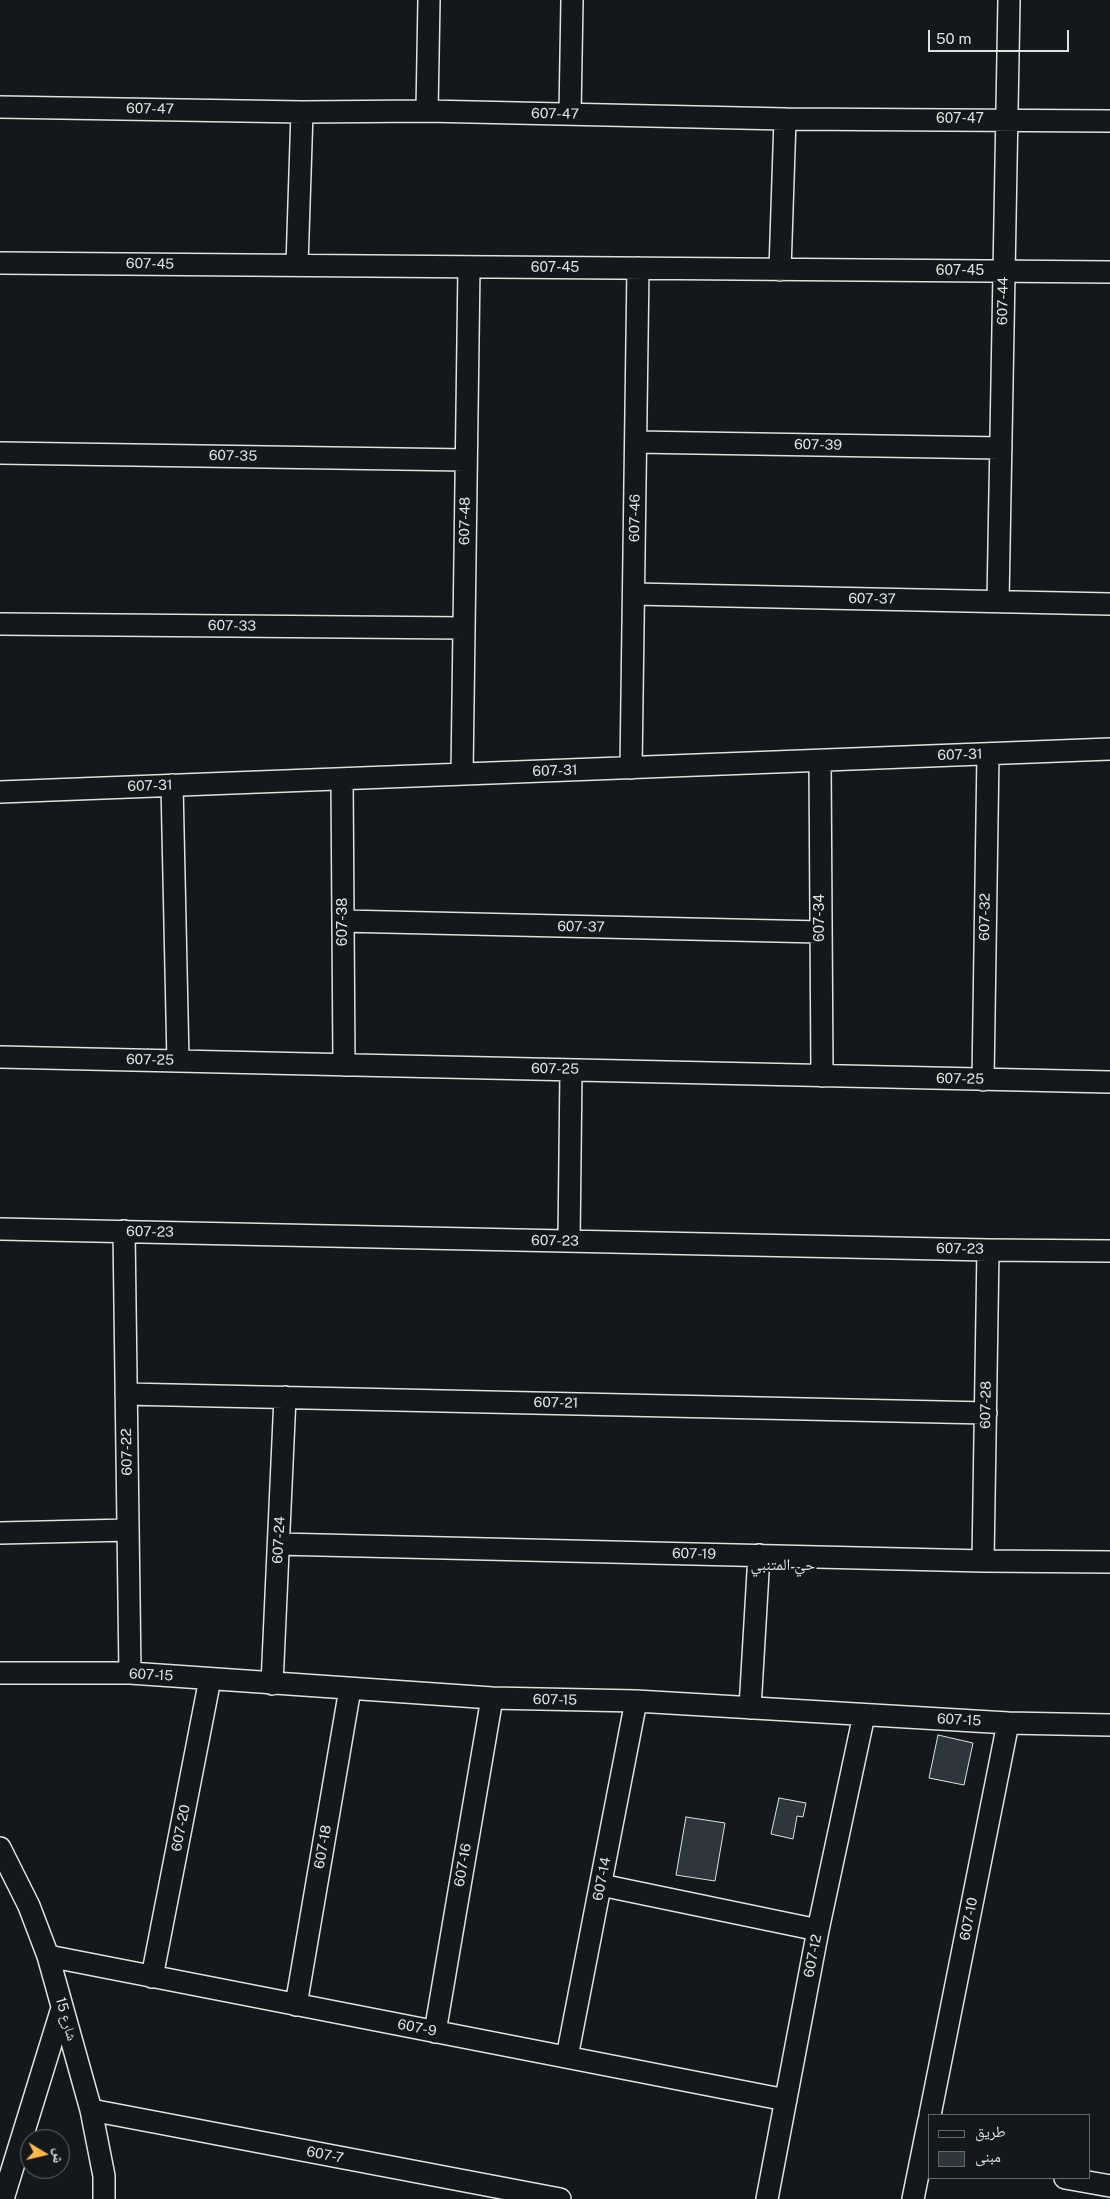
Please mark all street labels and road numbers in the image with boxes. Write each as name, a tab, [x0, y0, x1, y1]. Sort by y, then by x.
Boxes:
street label: 607-47	[126, 100, 174, 118]
street label: 607-47	[531, 105, 579, 123]
street label: 607-47	[936, 111, 984, 127]
street label: 607-45	[126, 255, 174, 273]
street label: 607-45	[531, 260, 579, 276]
street label: 607-45	[936, 263, 984, 279]
street label: 607-44	[994, 277, 1012, 325]
street label: 607-39	[794, 436, 842, 454]
street label: 607-35	[209, 447, 257, 465]
street label: 607-46	[626, 494, 644, 542]
street label: 607-48	[456, 497, 474, 545]
street label: 607-37	[848, 590, 896, 608]
street label: 607-33	[208, 617, 256, 635]
street label: 607-31	[937, 746, 983, 764]
street label: 607-31	[532, 762, 578, 780]
street label: 607-31	[127, 777, 173, 795]
street label: 607-32	[976, 893, 994, 941]
street label: 607-34	[812, 894, 828, 942]
street label: 607-38	[335, 898, 351, 946]
street label: 607-37	[557, 918, 605, 936]
street label: 607-25	[126, 1051, 174, 1069]
street label: 607-25	[531, 1060, 579, 1078]
street label: 607-25	[936, 1070, 984, 1088]
street label: 607-23	[126, 1223, 174, 1241]
street label: 607-23	[531, 1232, 579, 1250]
street label: 607-23	[936, 1240, 984, 1258]
street label: 607-28	[977, 1381, 995, 1429]
street label: 607-21	[534, 1394, 578, 1412]
street label: 607-22	[118, 1428, 136, 1476]
street label: 607-24	[269, 1516, 289, 1564]
street label: 607-19	[672, 1545, 716, 1563]
street label: 607-15	[128, 1665, 174, 1685]
street label: 607-15	[533, 1691, 577, 1709]
street label: 607-15	[936, 1710, 982, 1730]
street label: 607-20	[168, 1803, 194, 1853]
street label: 607-18	[311, 1824, 335, 1870]
street label: 607-16	[451, 1842, 475, 1888]
street label: 607-14	[590, 1856, 614, 1902]
street label: 607-10	[957, 1896, 981, 1942]
street label: 607-12	[801, 1933, 825, 1979]
street label: شارع 15	[52, 1995, 80, 2043]
street label: 607-9	[396, 2016, 438, 2040]
street label: 607-7	[305, 2143, 345, 2167]

